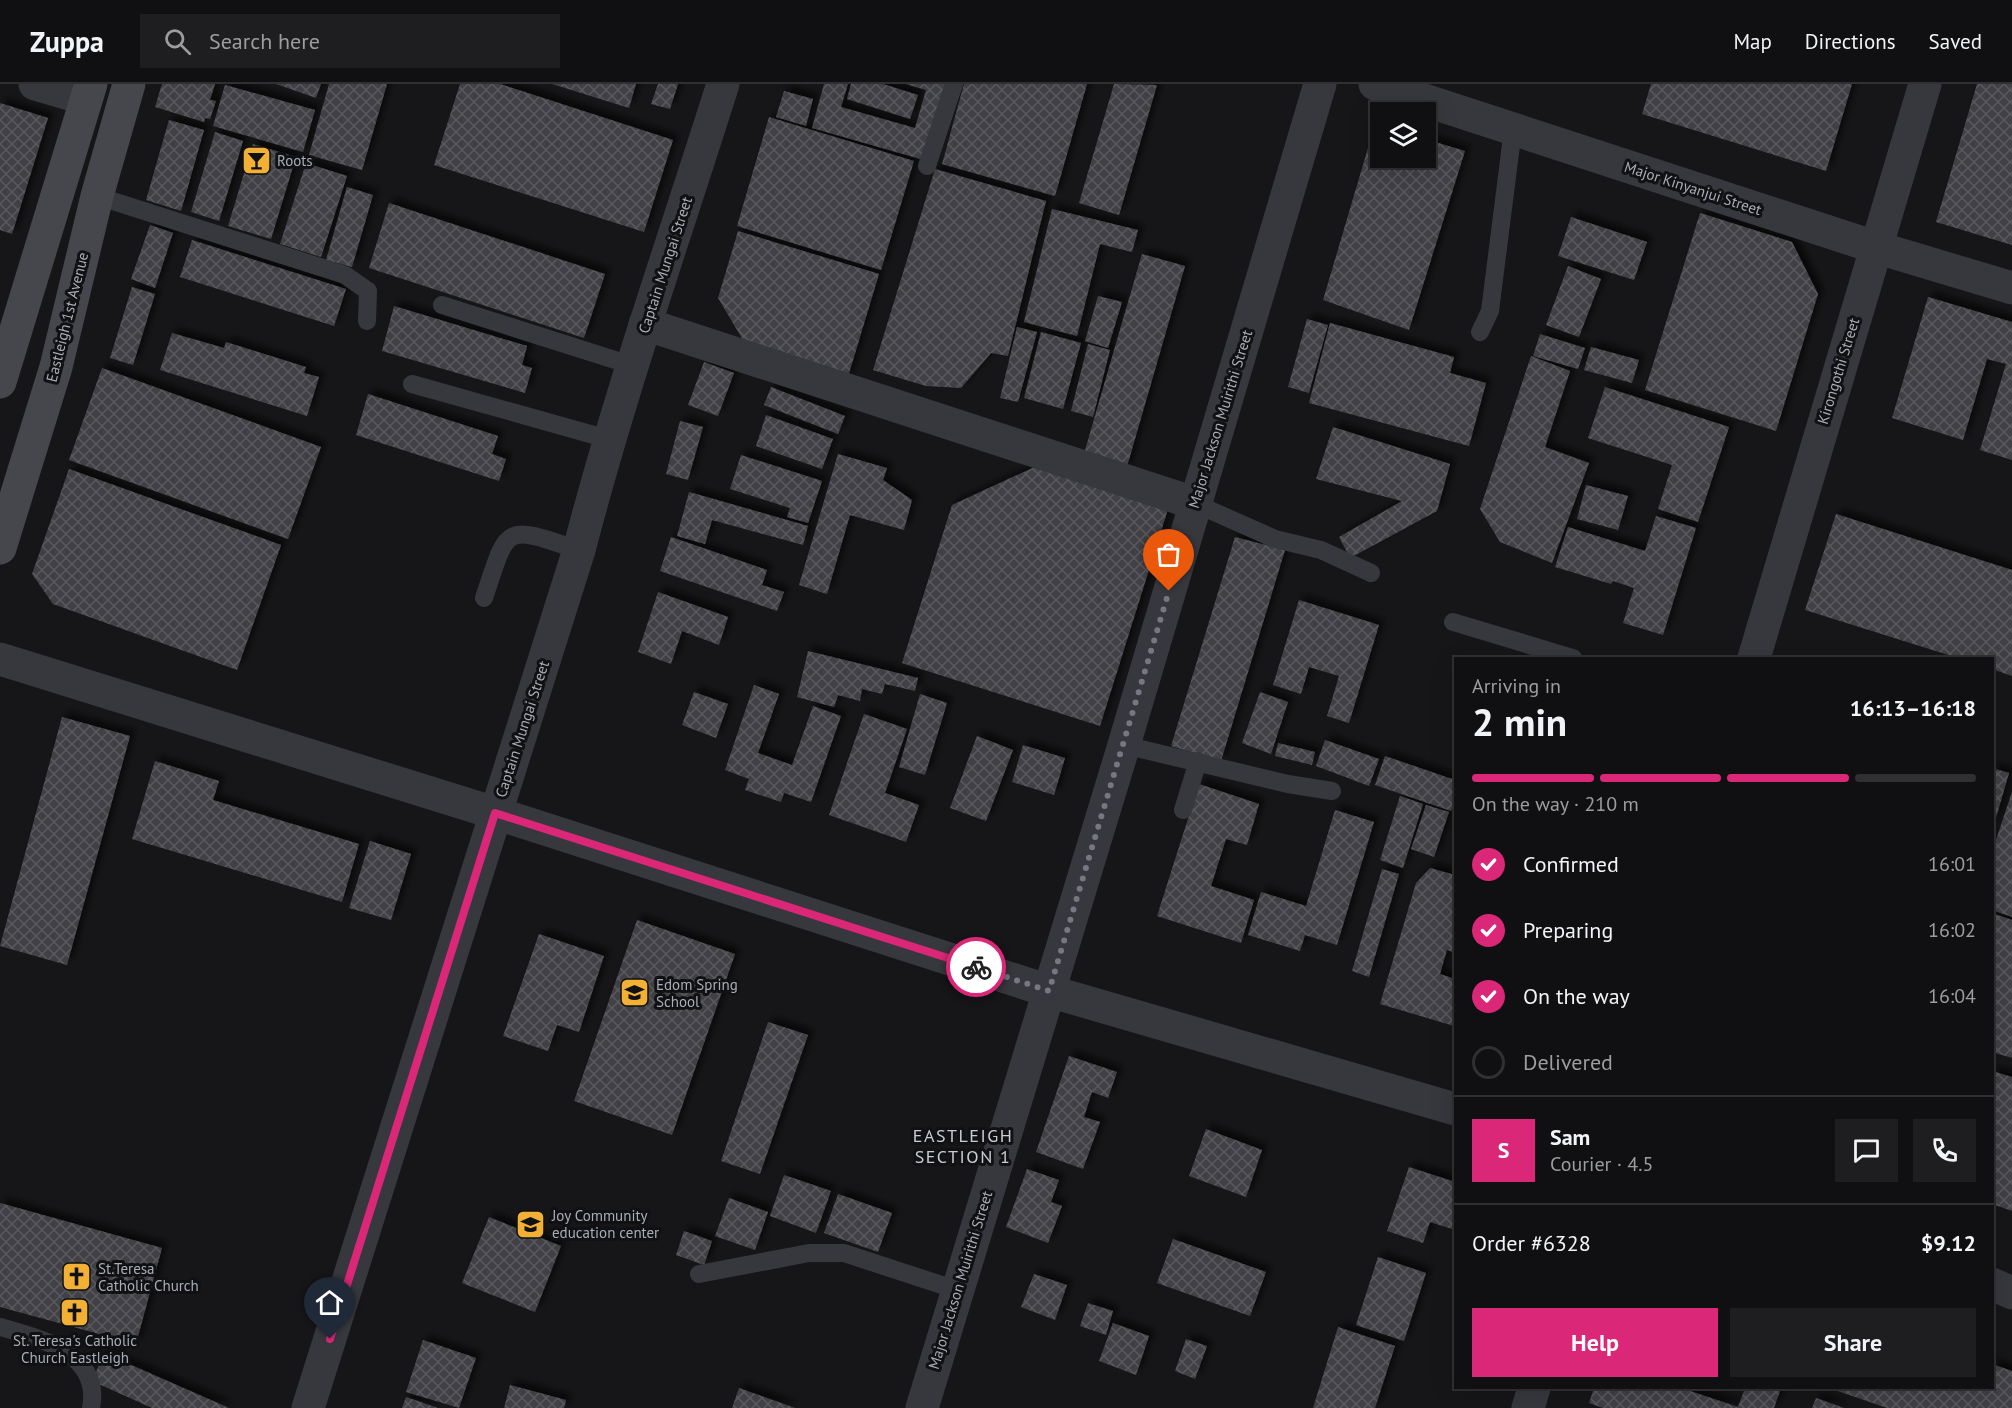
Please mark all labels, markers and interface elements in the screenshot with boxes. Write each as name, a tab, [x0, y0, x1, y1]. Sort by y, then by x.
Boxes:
search box	[140, 14, 560, 68]
text: Zuppa	[30, 23, 104, 60]
icon: search	[161, 25, 194, 58]
text: Search here	[209, 27, 320, 55]
text: Map	[1733, 28, 1772, 55]
text: Directions	[1805, 28, 1896, 55]
text: Saved	[1929, 28, 1982, 55]
map controls	[1370, 102, 1436, 168]
button: layers	[1370, 102, 1436, 168]
bar icon: Roots	[240, 144, 272, 176]
place label: Roots	[277, 151, 313, 170]
street label: Major Kinyanjui Street	[1622, 157, 1764, 219]
street label: Captain Mungai Street	[634, 194, 696, 336]
street label: Eastleigh 1st Avenue	[42, 250, 92, 384]
street label: Kirongothi Street	[1813, 316, 1863, 426]
street label: Major Jackson Muirithi Street	[1184, 328, 1256, 510]
pin	[1143, 529, 1194, 591]
icon: bag	[1152, 538, 1185, 571]
street label: Captain Mungai Street	[491, 658, 553, 800]
text: Arriving in	[1472, 673, 1561, 699]
text: 16:13–16:18	[1850, 694, 1976, 722]
text: 2 min	[1472, 696, 1567, 747]
text: On the way · 210 m	[1472, 791, 1639, 817]
icon: check	[1472, 848, 1505, 881]
text: Confirmed	[1523, 850, 1619, 878]
text: 16:01	[1928, 851, 1976, 877]
icon: check	[1472, 914, 1505, 947]
text: Preparing	[1523, 916, 1613, 944]
text: 16:02	[1928, 917, 1976, 943]
courier	[946, 937, 1006, 997]
icon: bike	[960, 951, 993, 984]
place label: Edom Spring School	[656, 975, 738, 1011]
school or university icon: Edom Spring School	[619, 977, 651, 1009]
icon: check	[1472, 980, 1505, 1013]
text: On the way	[1523, 982, 1630, 1010]
text: 16:04	[1928, 983, 1976, 1009]
text: Delivered	[1523, 1048, 1613, 1076]
button: chat	[1835, 1119, 1898, 1182]
button: phone	[1913, 1119, 1976, 1182]
text: Sam	[1550, 1123, 1590, 1151]
district label: EASTLEIGH SECTION 1	[913, 1124, 1013, 1168]
text: S	[1498, 1136, 1509, 1164]
text: Courier · 4.5	[1550, 1151, 1653, 1177]
street label: Major Jackson Muirithi Street	[924, 1189, 996, 1371]
place label: Joy Community education center	[551, 1206, 659, 1242]
school or university icon: Joy Community education center	[515, 1208, 547, 1240]
text: Order #6328	[1472, 1229, 1591, 1257]
text: $9.12	[1921, 1229, 1976, 1257]
place label: St.Teresa Catholic Church	[98, 1259, 199, 1295]
church icon: St.Teresa Catholic Church	[61, 1261, 93, 1293]
pin	[304, 1277, 355, 1339]
icon: home	[313, 1286, 346, 1319]
church icon: St. Teresa's Catholic Church Eastleigh	[59, 1297, 91, 1329]
button: Help	[1472, 1308, 1718, 1377]
button: Share	[1730, 1308, 1976, 1377]
place label: St. Teresa's Catholic Church Eastleigh	[13, 1331, 137, 1367]

